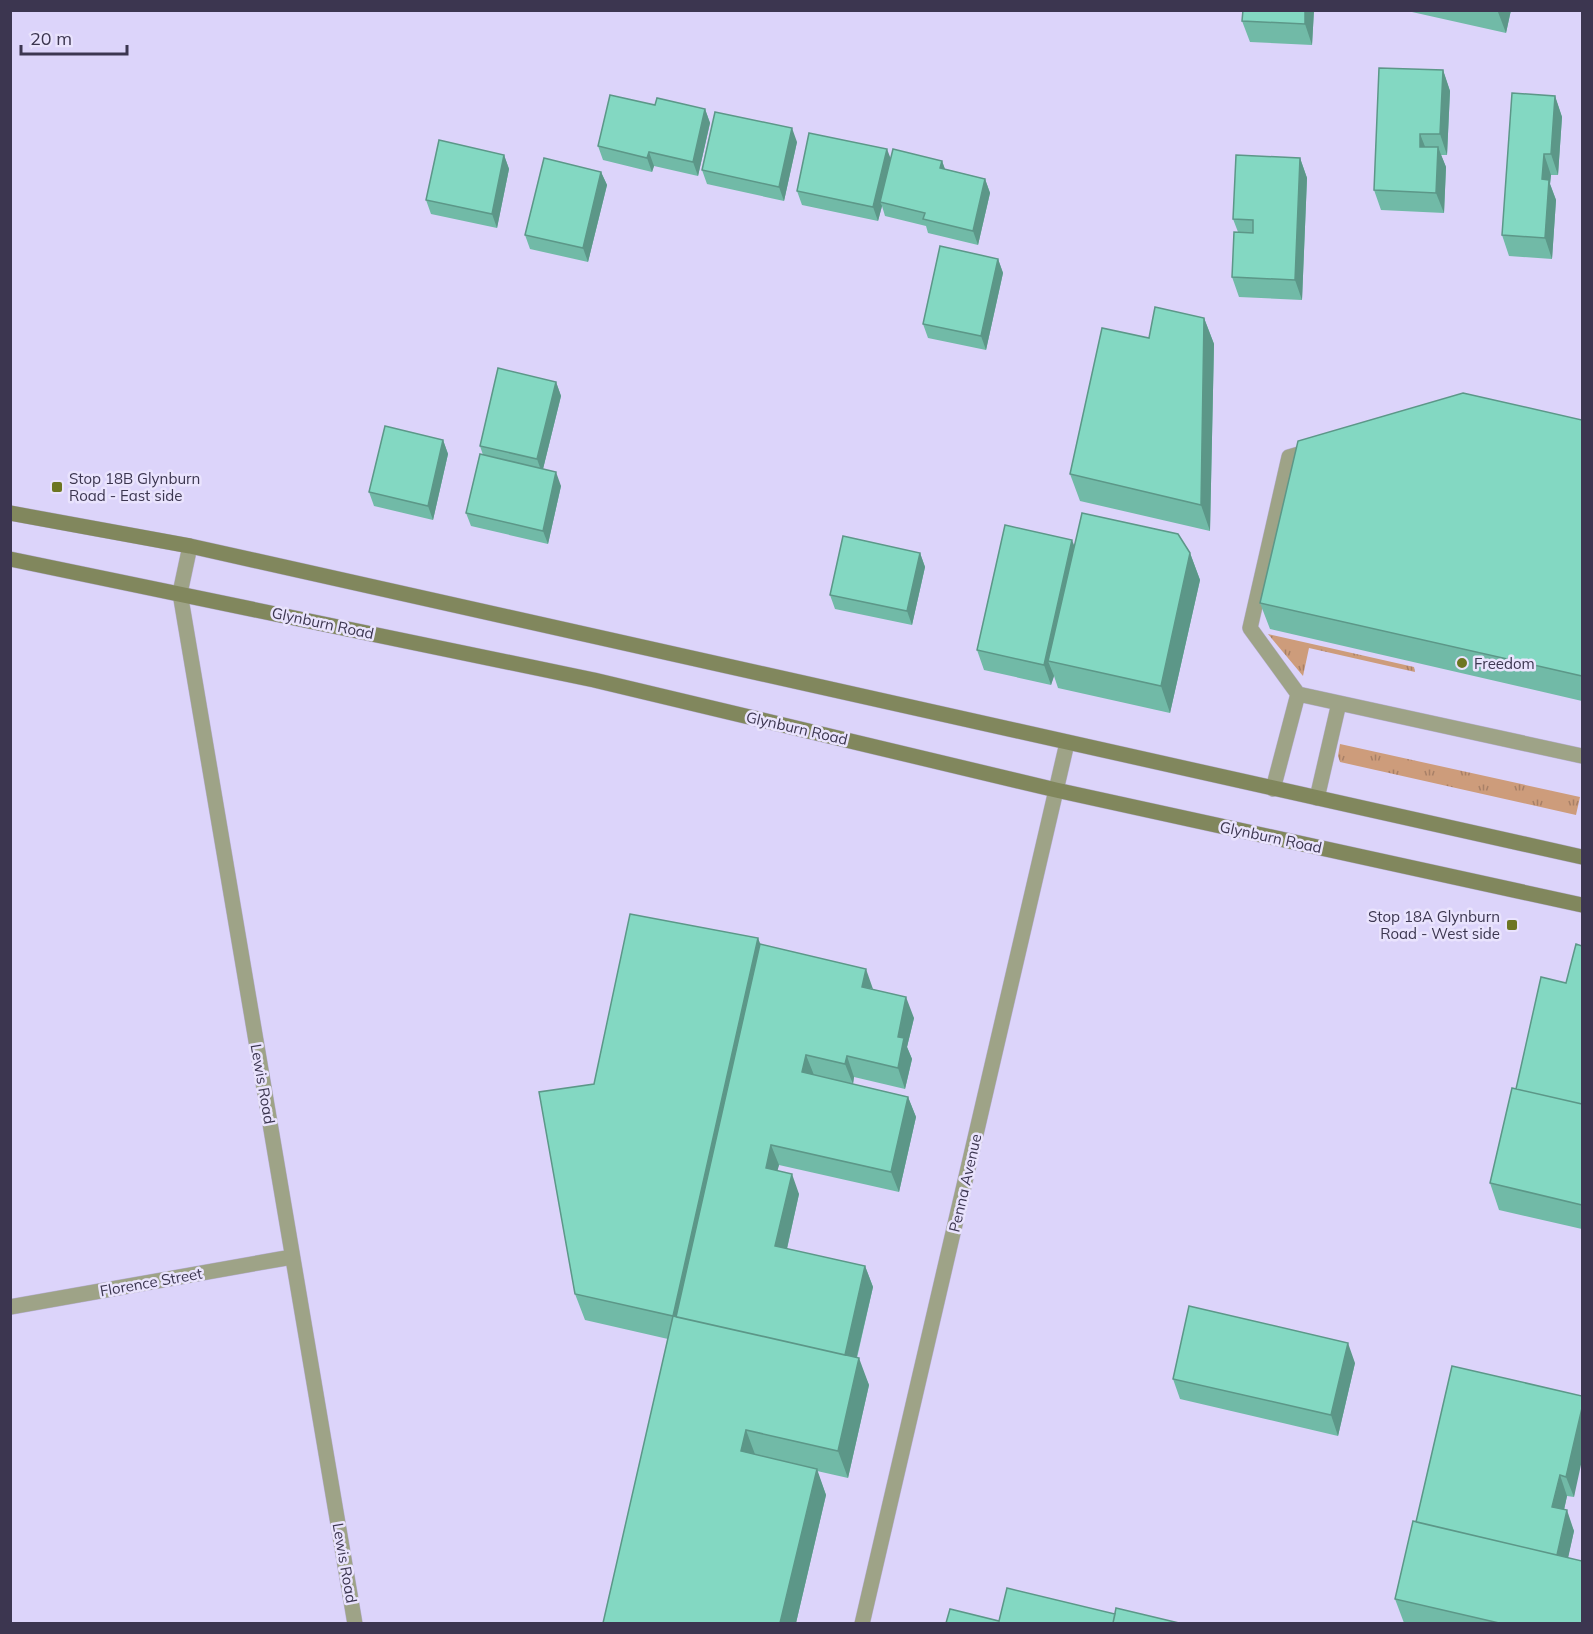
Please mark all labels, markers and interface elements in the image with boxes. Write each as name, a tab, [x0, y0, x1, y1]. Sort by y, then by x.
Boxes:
scale bar	[21, 18, 128, 56]
text: 20 m	[30, 27, 72, 50]
place label: Stop 18B Glynburn Road - East side	[69, 469, 200, 505]
marker: Stop 18B Glynburn Road - East side	[50, 480, 64, 494]
street label: Glynburn Road	[270, 603, 376, 643]
place label: Freedom	[1474, 654, 1535, 673]
marker: Freedom	[1455, 656, 1469, 670]
street label: Glynburn Road	[744, 707, 850, 749]
street label: Glynburn Road	[1218, 817, 1324, 857]
place label: Stop 18A Glynburn Road - West side	[1368, 907, 1500, 943]
marker: Stop 18A Glynburn Road - West side	[1505, 918, 1519, 932]
street label: Lewis Road	[247, 1043, 279, 1125]
street label: Penna Avenue	[944, 1132, 986, 1234]
street label: Florence Street	[98, 1264, 204, 1300]
street label: Lewis Road	[329, 1522, 361, 1604]

